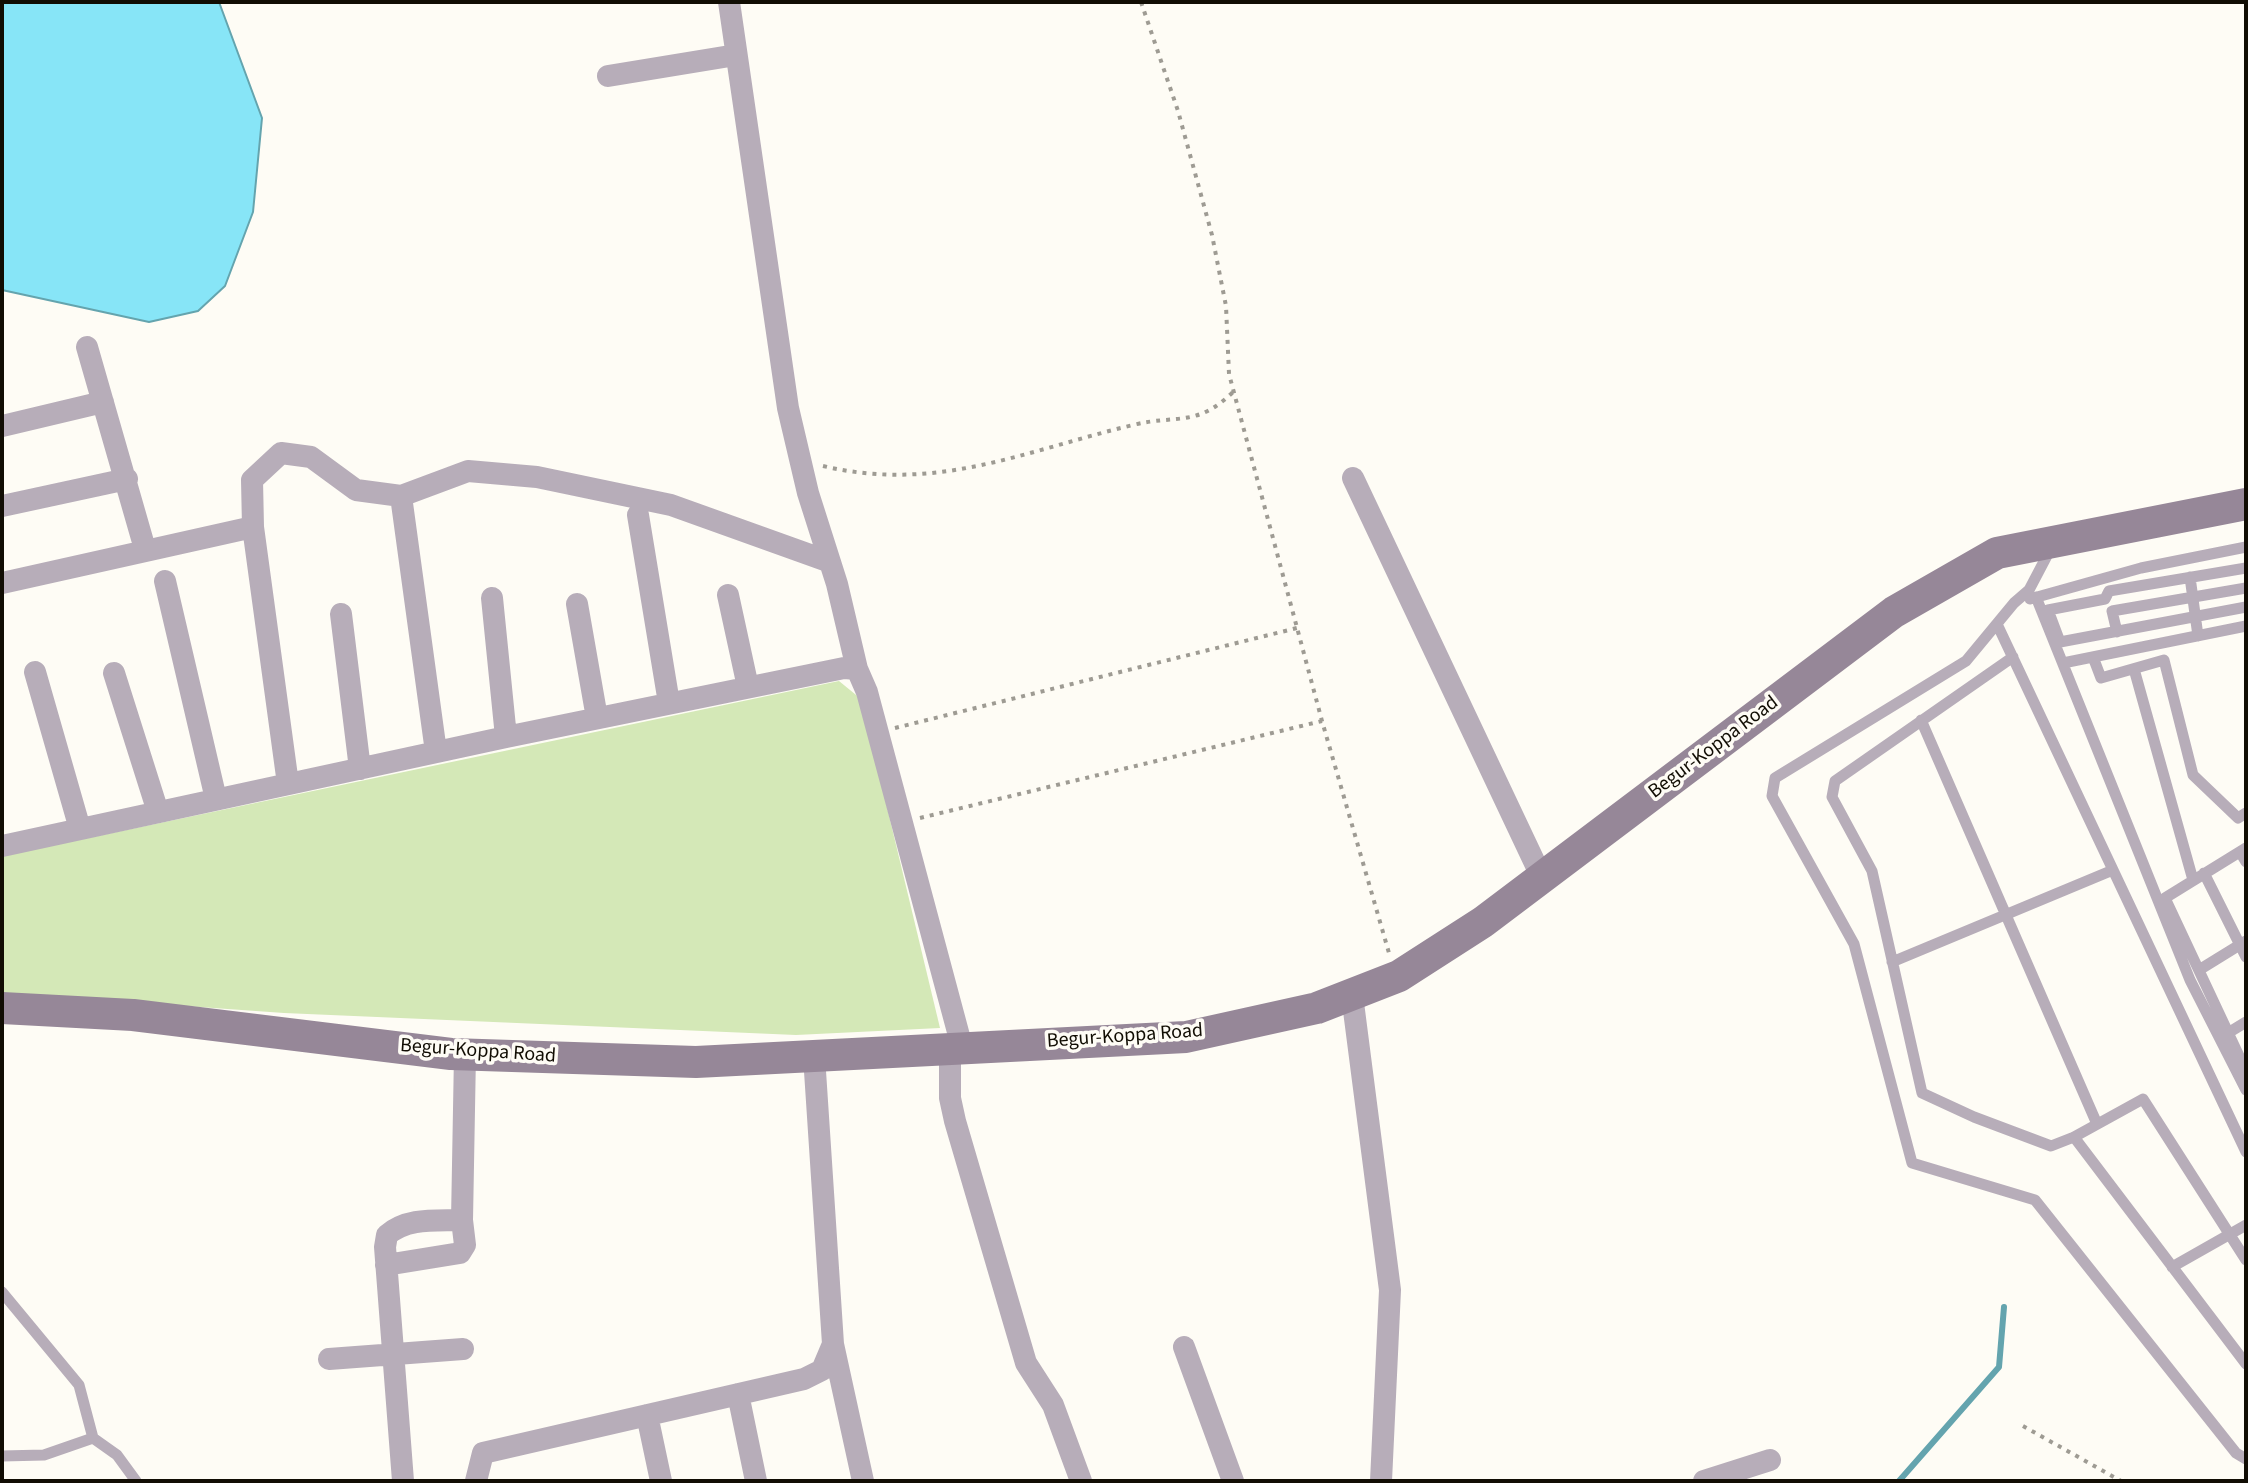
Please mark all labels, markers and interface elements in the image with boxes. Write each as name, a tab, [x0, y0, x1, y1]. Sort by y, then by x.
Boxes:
street label: Begur-Koppa Road	[1644, 691, 1784, 805]
street label: Begur-Koppa Road	[1046, 1020, 1204, 1054]
street label: Begur-Koppa Road	[399, 1035, 557, 1069]

